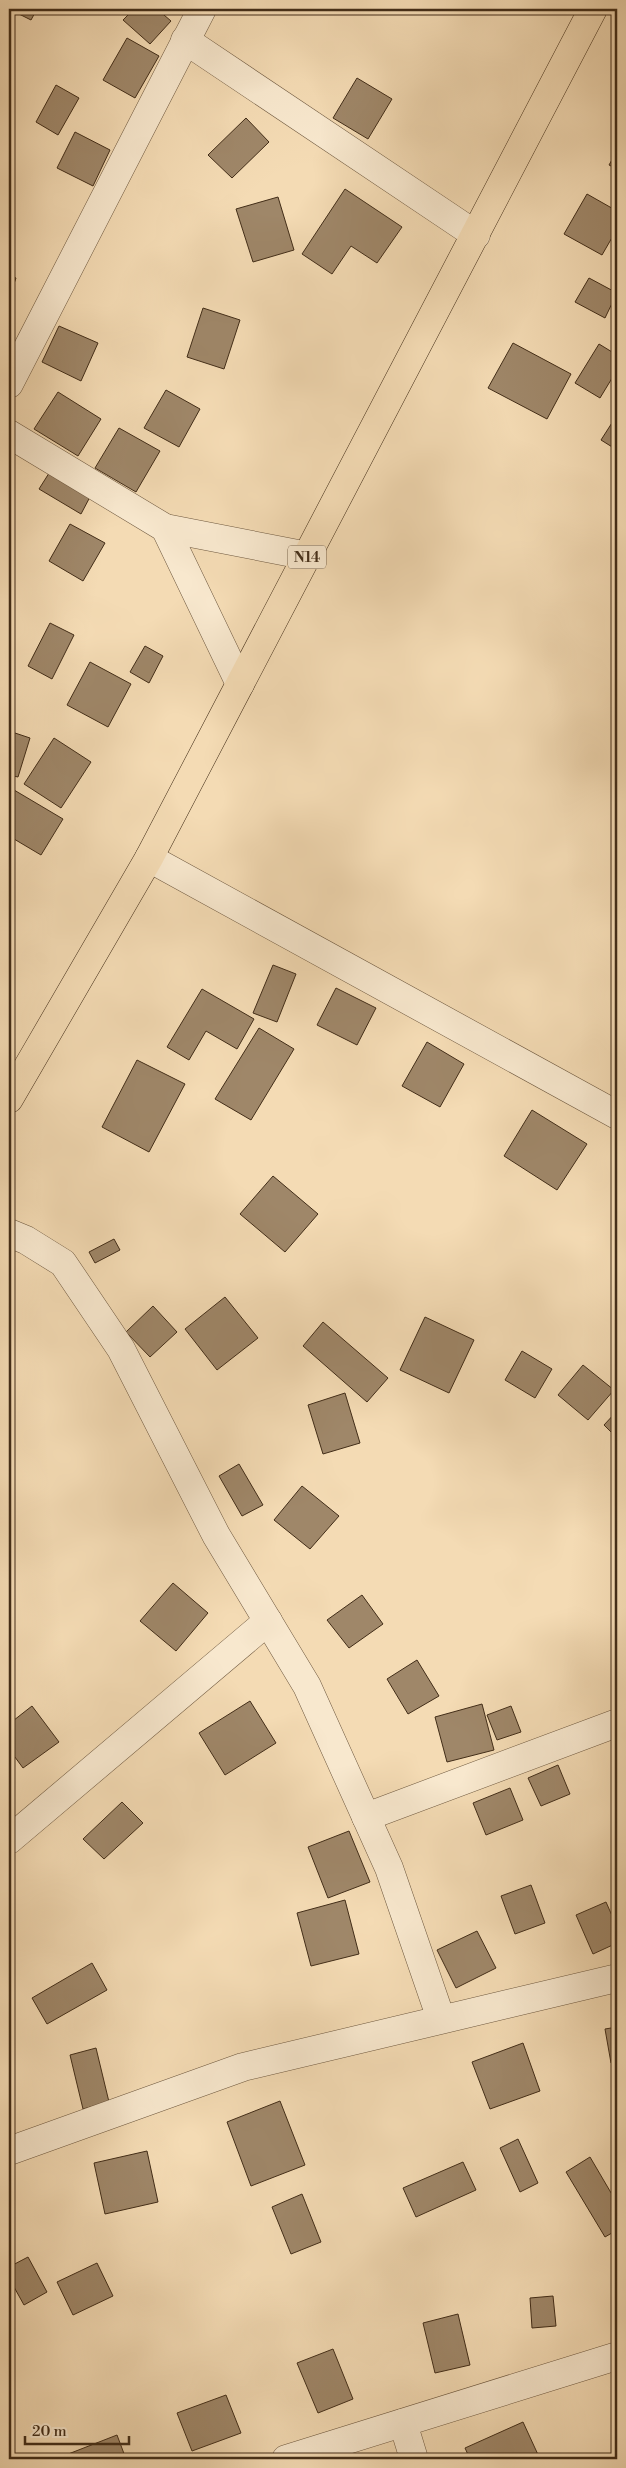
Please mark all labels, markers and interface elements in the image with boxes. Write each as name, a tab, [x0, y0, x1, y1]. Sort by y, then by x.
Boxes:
road number: N14	[288, 546, 326, 568]
scale bar	[25, 2413, 129, 2445]
text: 20 m	[32, 2422, 67, 2441]

